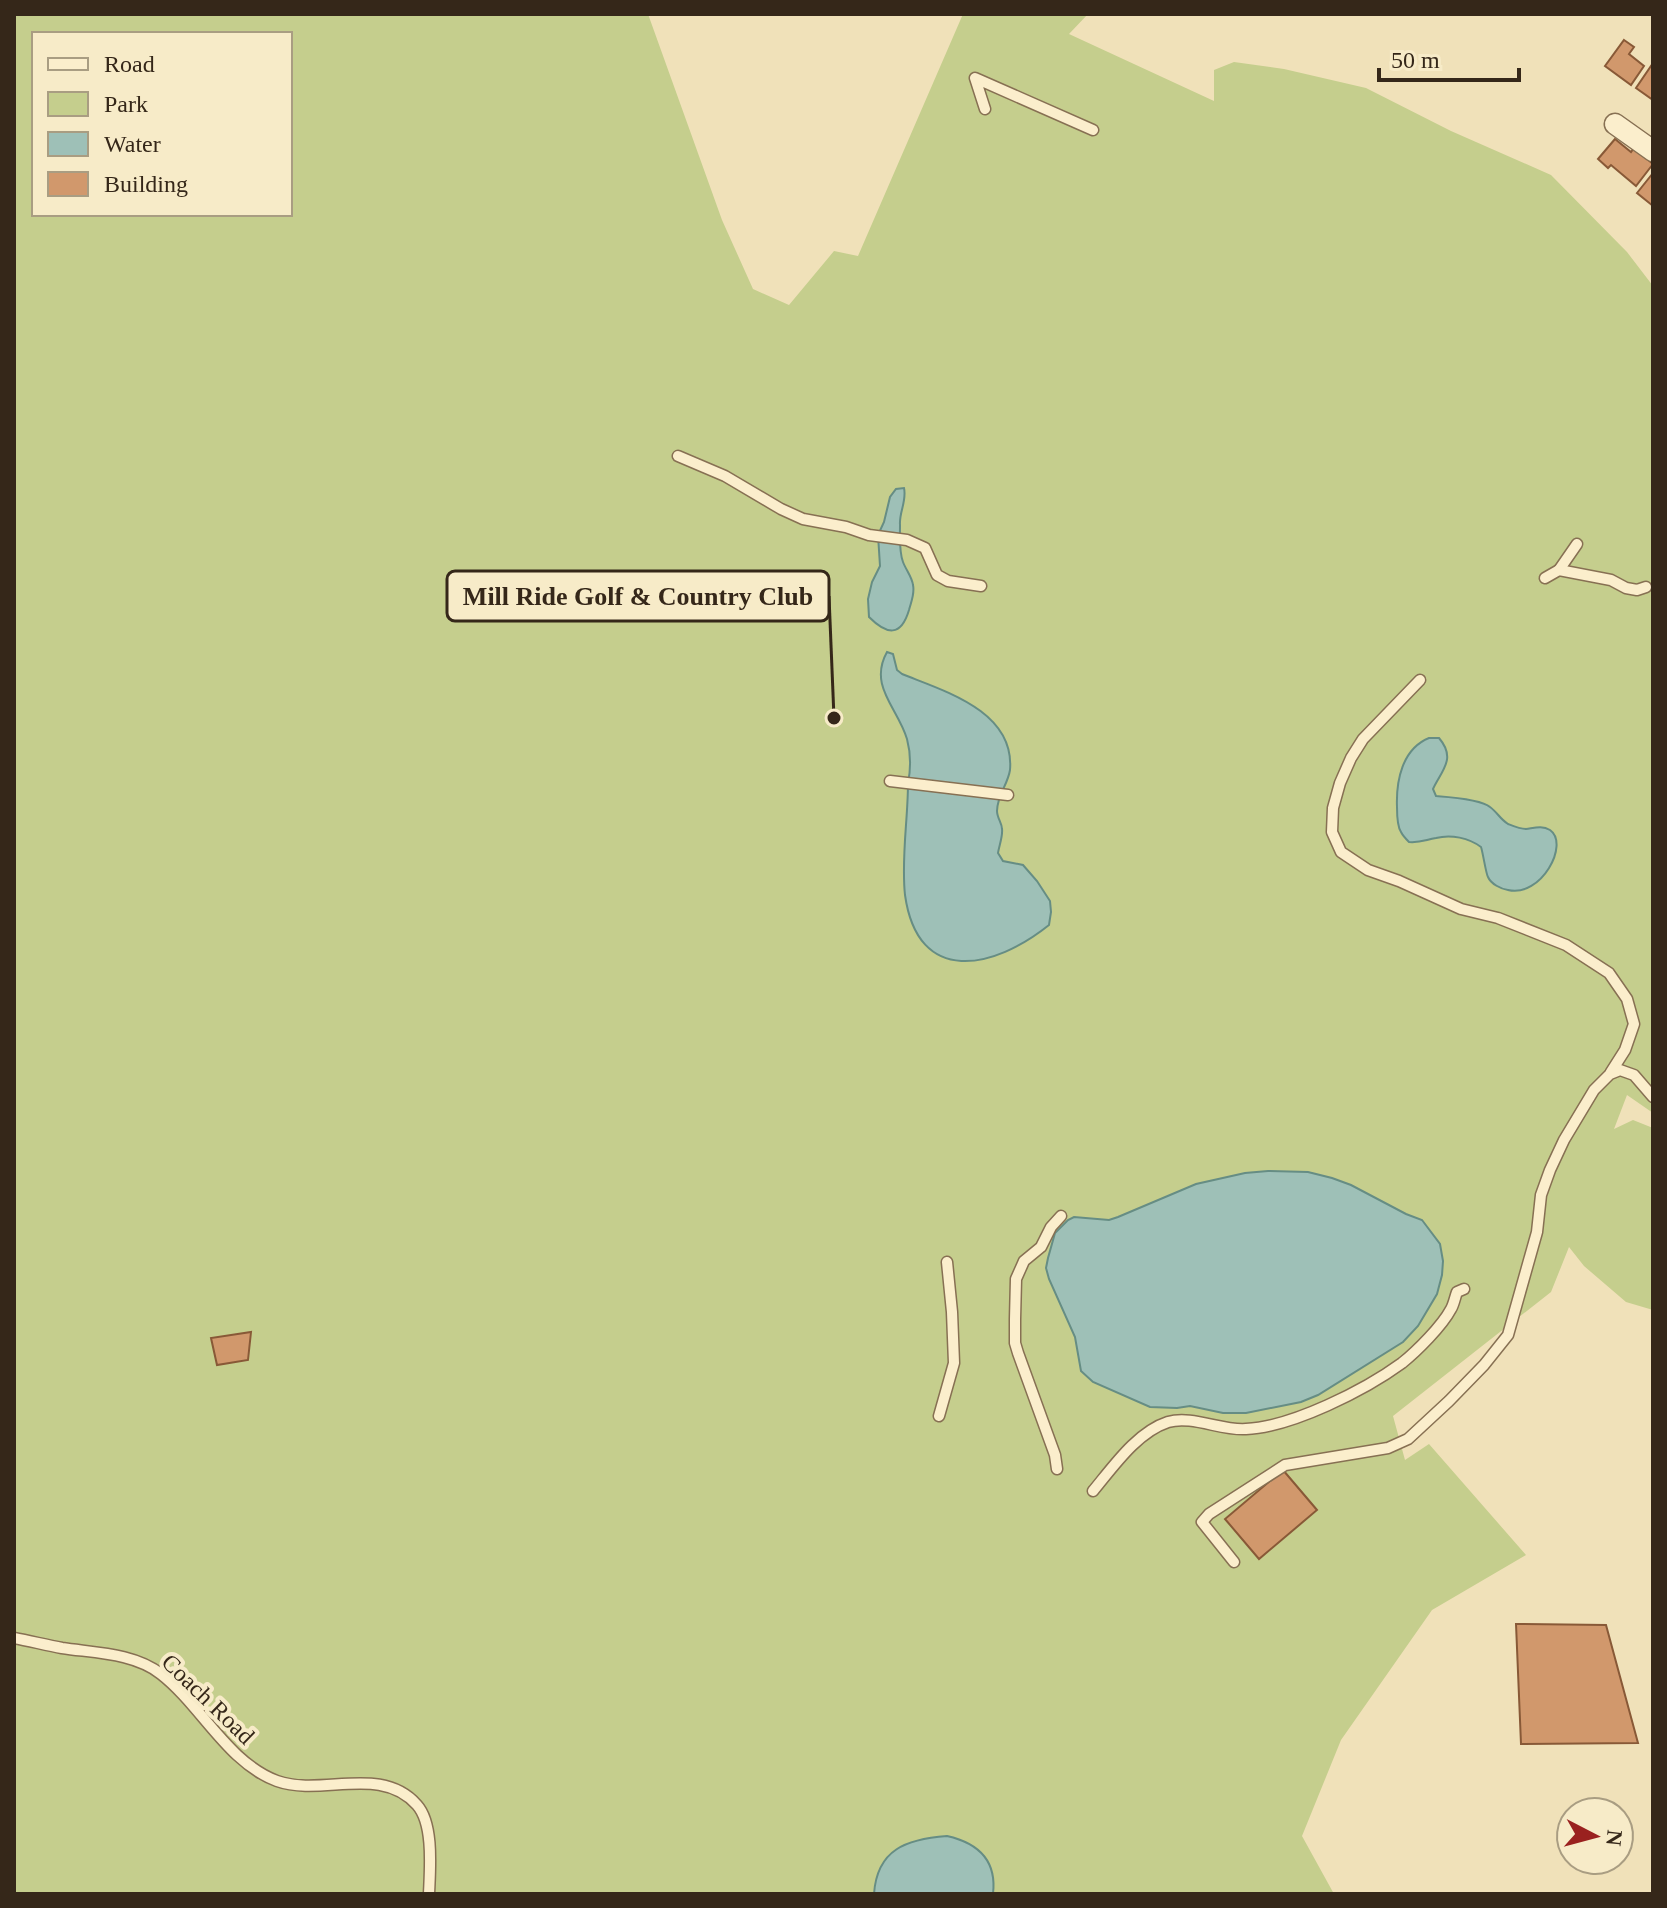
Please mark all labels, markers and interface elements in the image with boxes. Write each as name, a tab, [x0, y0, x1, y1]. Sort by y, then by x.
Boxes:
legend	[32, 32, 292, 216]
scale bar	[1379, 32, 1519, 82]
text: 50 m	[1391, 47, 1440, 73]
text: Road	[104, 51, 155, 77]
text: Park	[104, 91, 148, 117]
text: Water	[104, 131, 161, 157]
text: Building	[104, 171, 188, 197]
callout: Mill Ride Golf & Country Club	[447, 571, 829, 621]
text: Mill Ride Golf & Country Club	[463, 582, 813, 611]
street label: Coach Road	[157, 1649, 259, 1749]
north arrow	[1555, 1796, 1635, 1876]
text: N	[1601, 1829, 1628, 1847]

